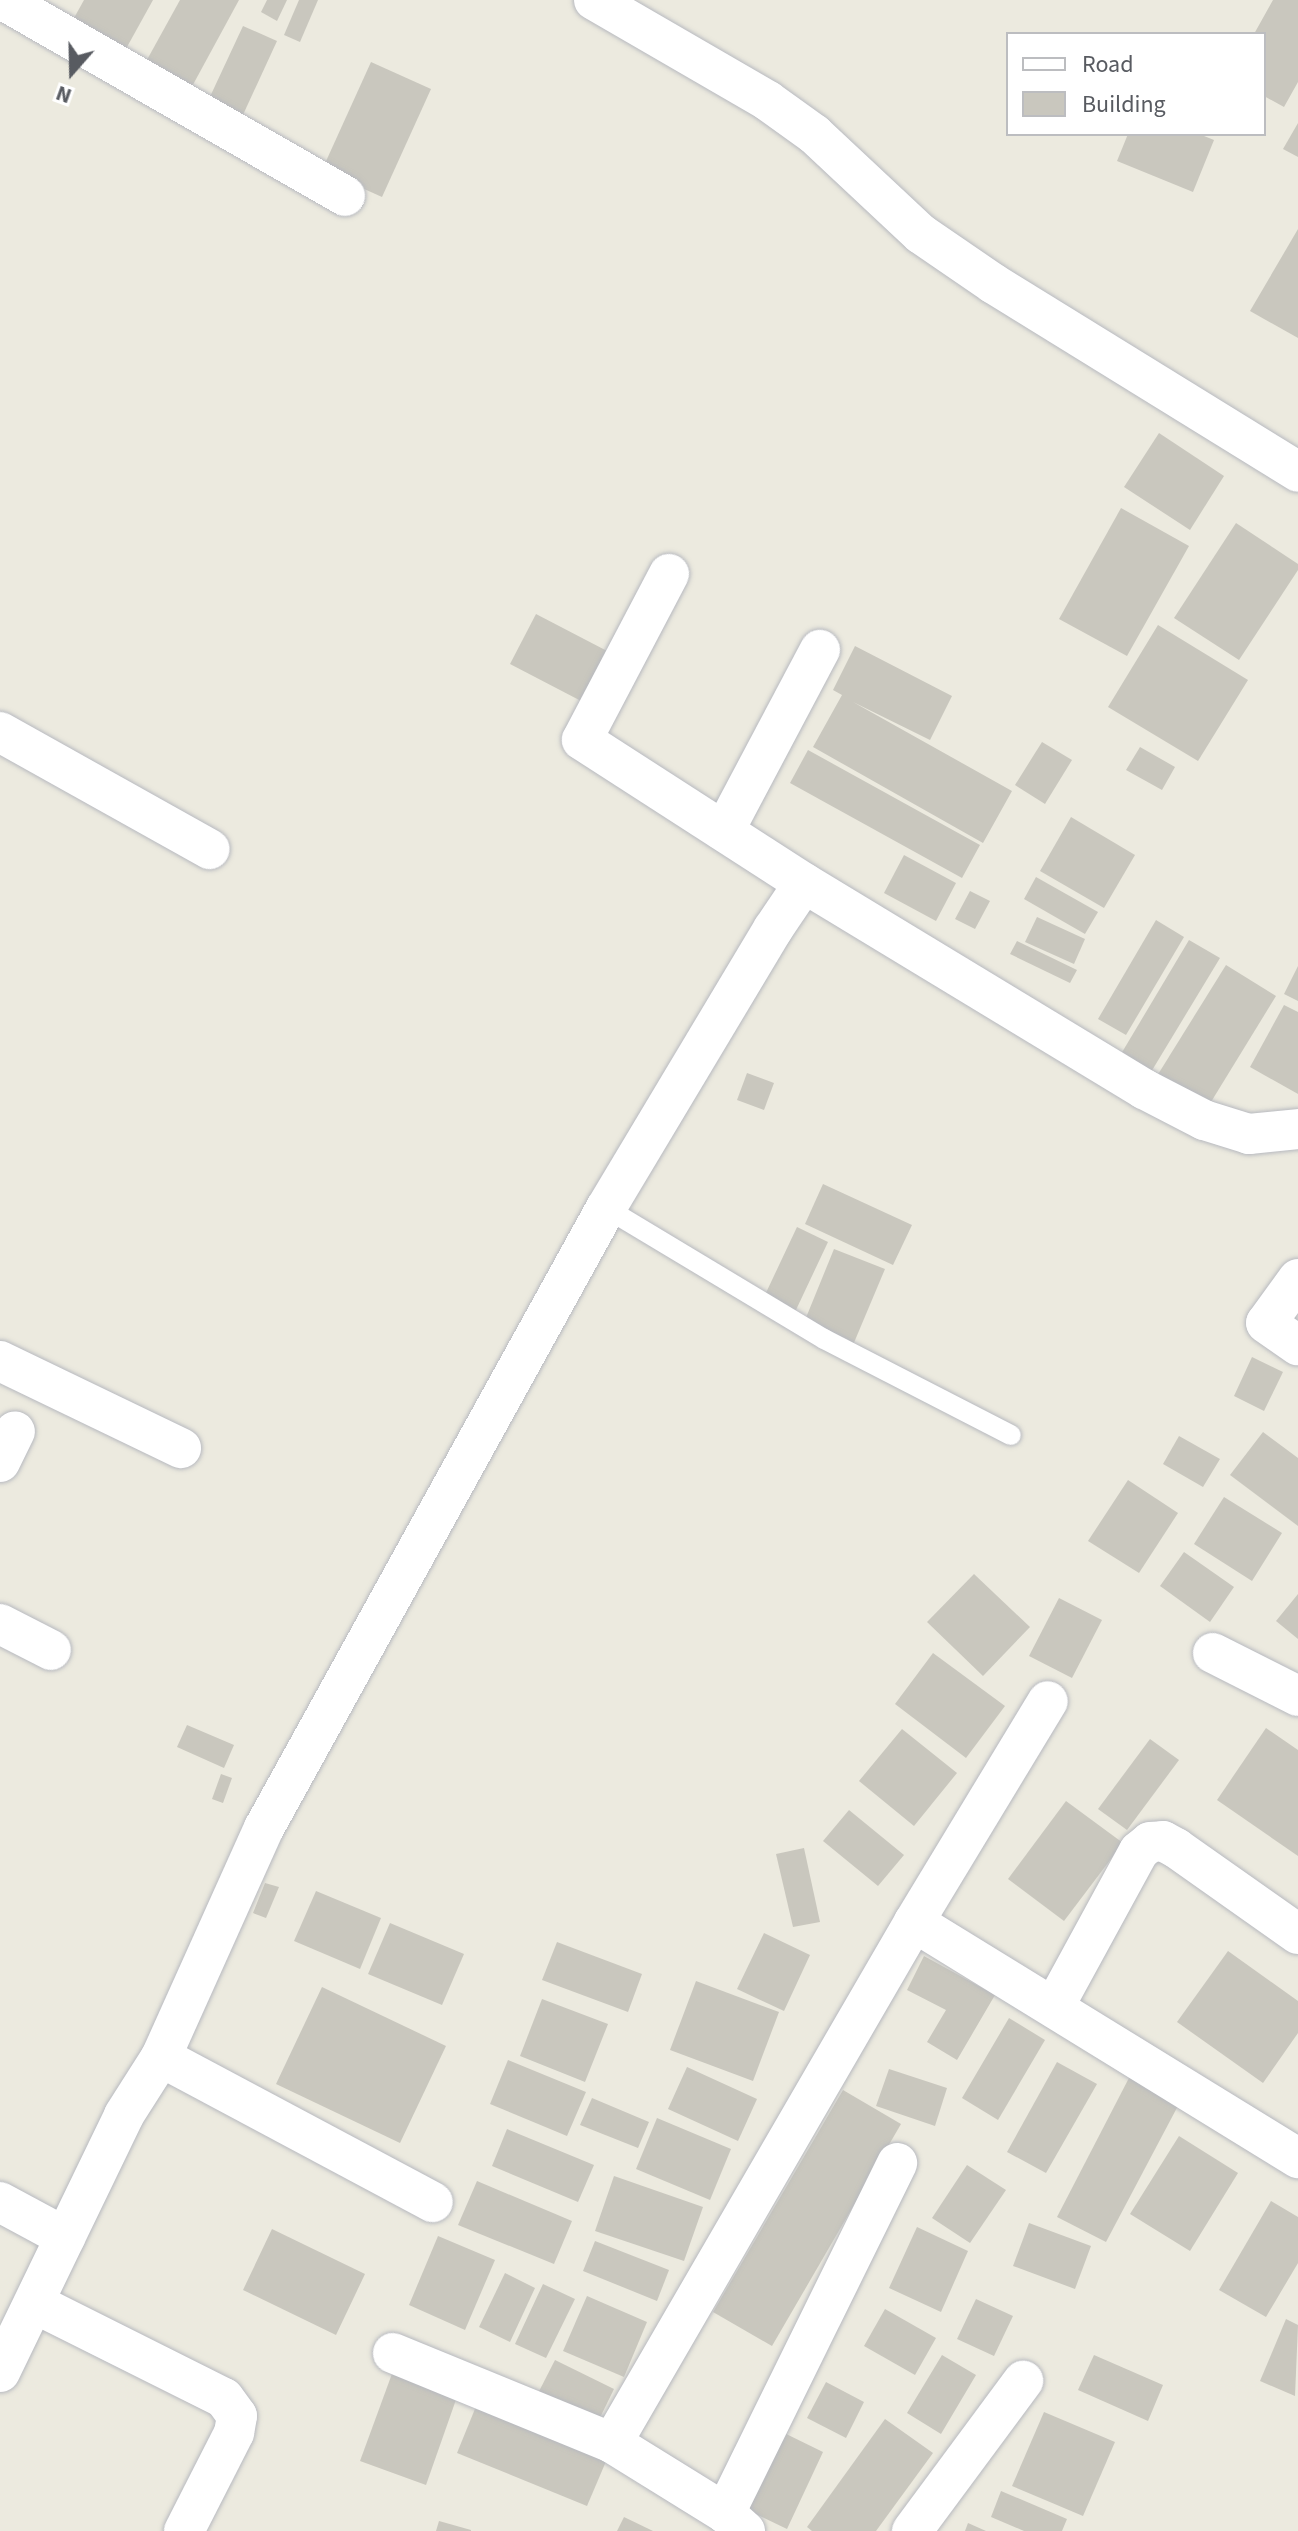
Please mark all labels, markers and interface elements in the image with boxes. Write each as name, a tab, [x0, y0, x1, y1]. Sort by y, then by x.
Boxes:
north arrow	[32, 32, 112, 112]
legend	[1006, 32, 1266, 136]
text: Road	[1082, 47, 1134, 82]
text: N	[51, 77, 76, 112]
text: Building	[1082, 87, 1166, 122]

